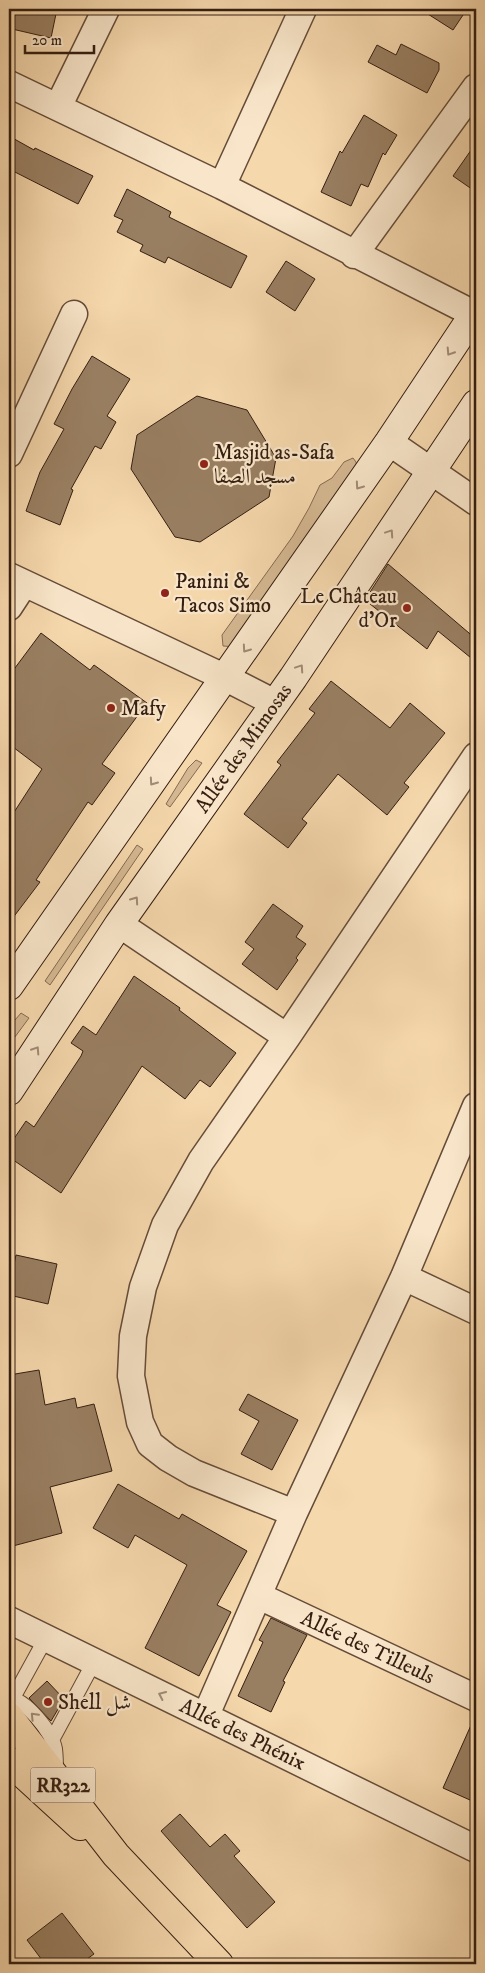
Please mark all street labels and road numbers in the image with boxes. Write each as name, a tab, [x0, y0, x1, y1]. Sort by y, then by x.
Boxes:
street label: Allée des Mimosas	[190, 679, 298, 818]
street label: Allée des Tilleuls	[297, 1606, 439, 1690]
street label: Allée des Phénix	[175, 1693, 310, 1777]
road number: RR322	[30, 1768, 96, 1802]

